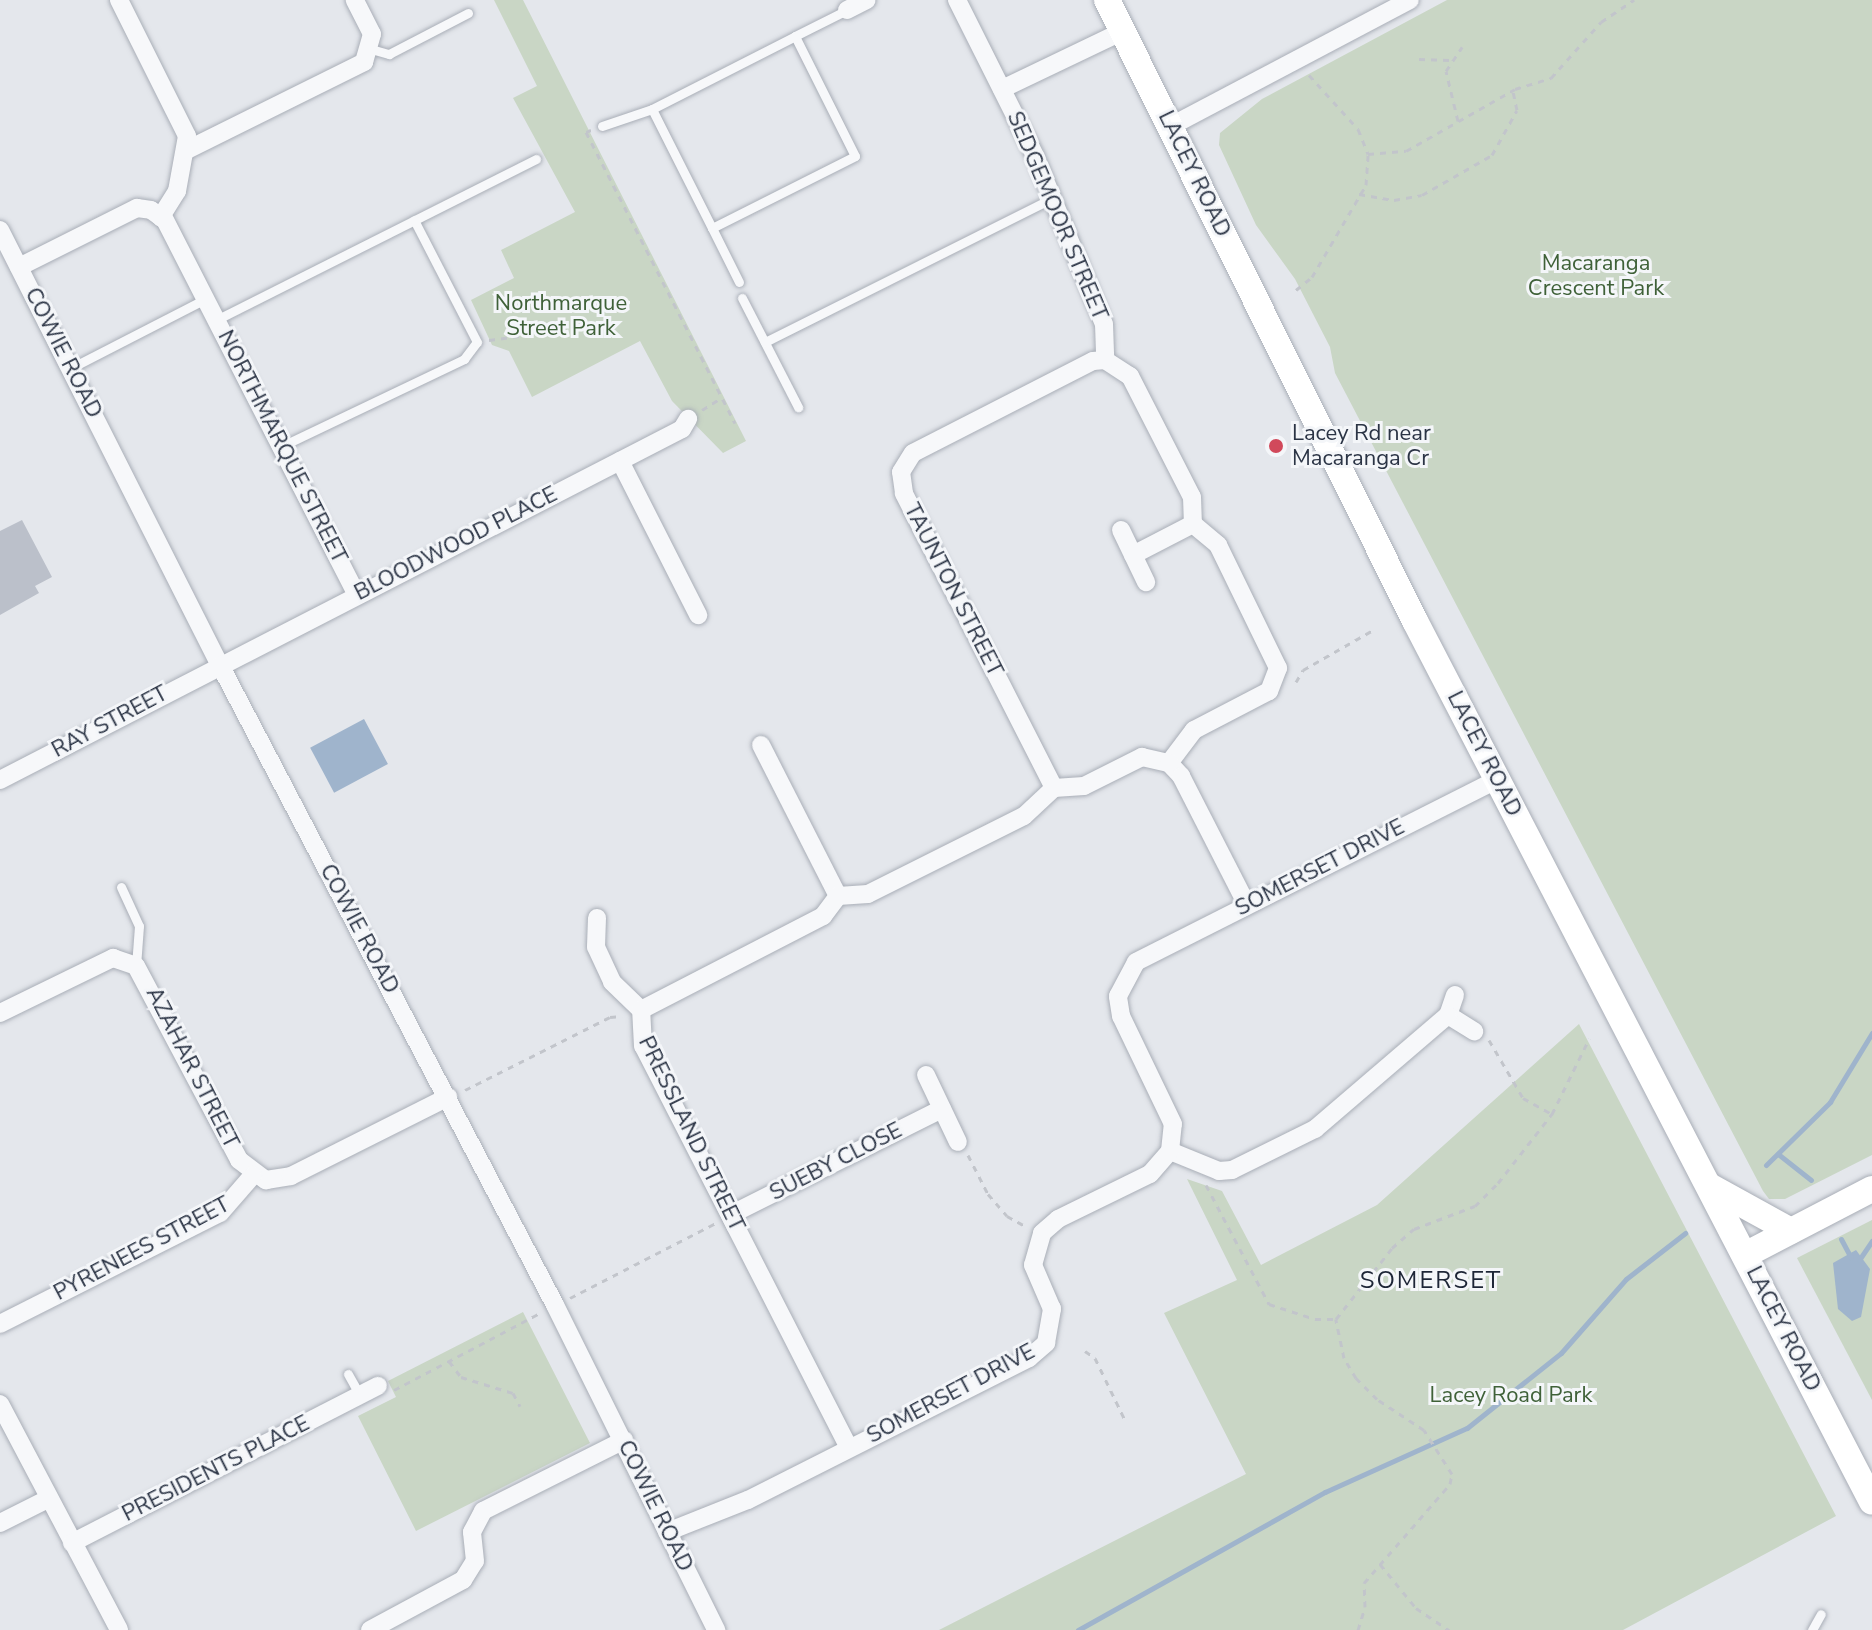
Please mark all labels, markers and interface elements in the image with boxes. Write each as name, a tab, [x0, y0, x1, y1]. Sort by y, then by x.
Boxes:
street label: LACEY ROAD	[1152, 107, 1236, 241]
street label: SEDGEMOOR STREET	[1001, 108, 1113, 324]
park label: Macaranga Crescent Park	[1528, 250, 1664, 302]
street label: COWIE ROAD	[19, 283, 107, 423]
park label: Northmarque Street Park	[495, 290, 627, 342]
street label: NORTHMARQUE STREET	[212, 326, 352, 568]
place label: Lacey Rd near Macaranga Cr	[1292, 420, 1431, 472]
marker: Lacey Rd near Macaranga Cr	[1267, 437, 1285, 455]
street label: BLOODWOOD PLACE	[350, 481, 562, 607]
street label: TAUNTON STREET	[898, 499, 1008, 681]
street label: RAY STREET	[47, 680, 173, 764]
street label: LACEY ROAD	[1441, 687, 1527, 821]
street label: SOMERSET DRIVE	[1231, 814, 1409, 922]
street label: COWIE ROAD	[314, 860, 404, 998]
street label: AZAHAR STREET	[140, 983, 244, 1153]
street label: PRESSLAND STREET	[632, 1032, 750, 1236]
street label: SUEBY CLOSE	[765, 1117, 907, 1207]
street label: PYRENEES STREET	[49, 1191, 235, 1307]
street label: LACEY ROAD	[1740, 1262, 1826, 1396]
district label: SOMERSET	[1360, 1267, 1502, 1295]
street label: SOMERSET DRIVE	[863, 1339, 1039, 1449]
park label: Lacey Road Park	[1430, 1383, 1592, 1409]
street label: PRESIDENTS PLACE	[118, 1410, 314, 1528]
street label: COWIE ROAD	[612, 1436, 698, 1576]

